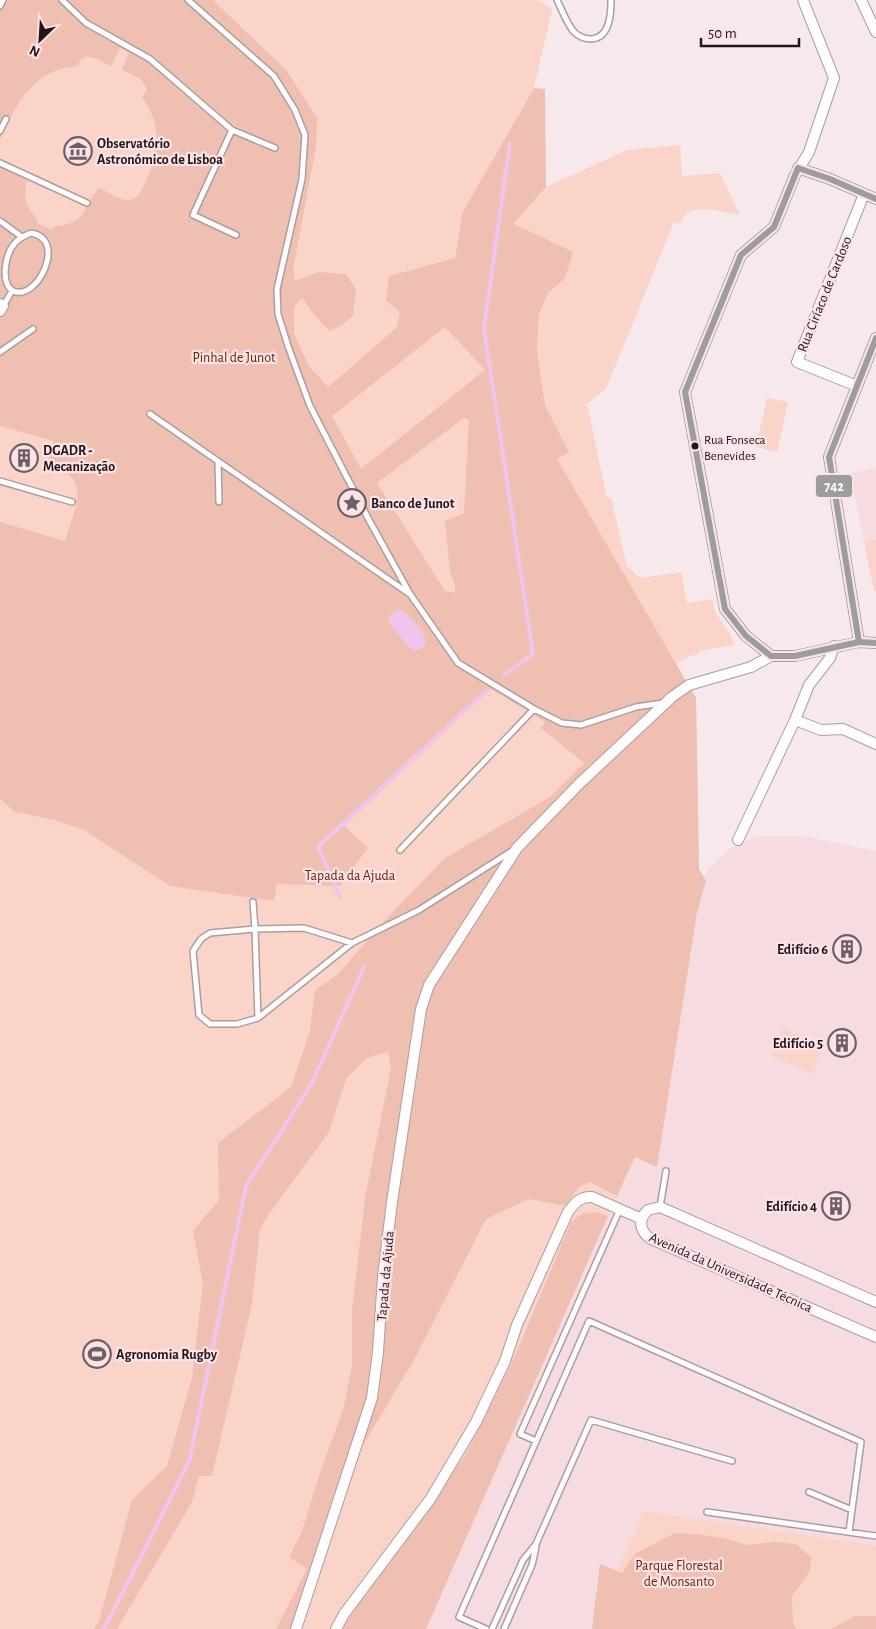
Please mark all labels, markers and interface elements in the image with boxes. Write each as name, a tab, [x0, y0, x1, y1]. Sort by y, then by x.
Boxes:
north arrow	[15, 15, 65, 65]
scale bar	[701, 15, 798, 47]
text: 50 m	[708, 26, 737, 41]
text: N	[28, 42, 42, 59]
museum icon: Observatório Astronómico de Lisboa	[63, 136, 93, 166]
place label: Observatório Astronómico de Lisboa	[97, 137, 223, 167]
street label: Rua Ciríaco de Cardoso	[795, 234, 855, 354]
park label: Pinhal de Junot	[192, 351, 276, 365]
place label: Rua Fonseca Benevides	[704, 434, 766, 463]
marker: Rua Fonseca Benevides	[690, 441, 700, 451]
building icon: DGADR - Mecanização	[9, 443, 39, 473]
place label: DGADR - Mecanização	[43, 444, 115, 474]
line badge: 742	[815, 474, 853, 498]
text: 742	[824, 480, 844, 494]
place icon: Banco de Junot	[337, 488, 367, 518]
place label: Banco de Junot	[371, 497, 455, 511]
park label: Tapada da Ajuda	[305, 869, 396, 883]
building icon: Edifício 6	[832, 934, 862, 964]
place label: Edifício 6	[777, 943, 828, 957]
building icon: Edifício 5	[827, 1028, 857, 1058]
place label: Edifício 5	[773, 1037, 823, 1051]
building icon: Edifício 4	[821, 1191, 851, 1221]
place label: Edifício 4	[766, 1200, 817, 1214]
street label: Tapada da Ajuda	[375, 1230, 397, 1322]
street label: Avenida da Universidade Técnica	[647, 1231, 815, 1315]
sports icon: Agronomia Rugby	[82, 1339, 112, 1369]
place label: Agronomia Rugby	[116, 1348, 218, 1362]
park label: Parque Florestal de Monsanto	[635, 1559, 723, 1589]

